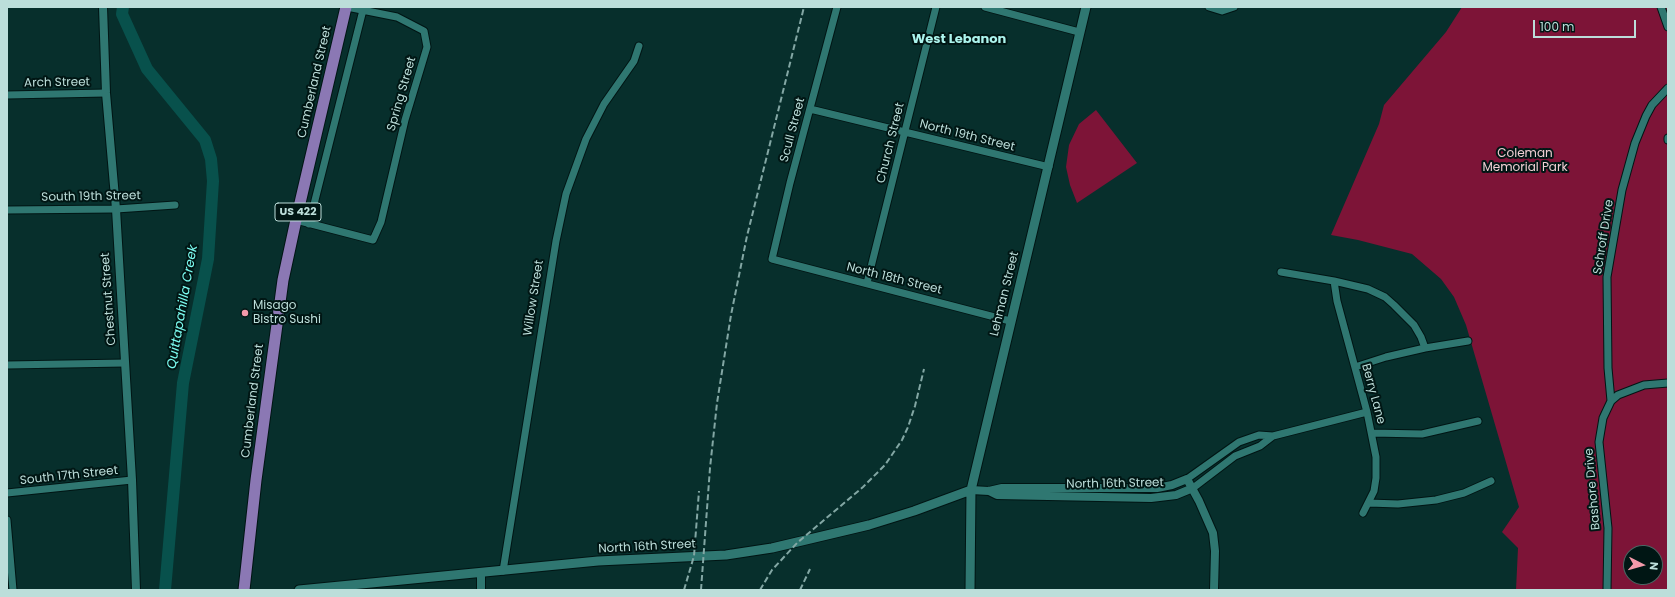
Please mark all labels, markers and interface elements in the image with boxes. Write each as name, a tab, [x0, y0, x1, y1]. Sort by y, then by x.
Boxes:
scale bar	[1535, 12, 1638, 38]
text: 100 m	[1540, 18, 1574, 35]
street label: Cumberland Street	[295, 25, 335, 139]
district label: West Lebanon	[912, 32, 1006, 48]
street label: Spring Street	[385, 55, 419, 133]
street label: Arch Street	[24, 75, 90, 91]
street label: Scull Street	[777, 96, 809, 164]
street label: Church Street	[874, 101, 908, 185]
street label: North 19th Street	[918, 117, 1016, 155]
park label: Coleman Memorial Park	[1482, 147, 1568, 175]
street label: South 19th Street	[41, 189, 141, 205]
street label: Schroff Drive	[1591, 199, 1617, 275]
road number: US 422	[275, 203, 321, 221]
water label: Quittapahilla Creek	[164, 244, 202, 370]
street label: Lehman Street	[988, 250, 1022, 338]
street label: Chestnut Street	[99, 252, 119, 346]
street label: Willow Street	[521, 259, 547, 337]
street label: North 18th Street	[845, 260, 943, 298]
place label: Misago Bistro Sushi	[253, 299, 321, 327]
marker: Misago Bistro Sushi	[240, 308, 250, 318]
street label: Cumberland Street	[239, 343, 267, 459]
street label: Berry Lane	[1358, 362, 1388, 426]
street label: Bashore Drive	[1582, 447, 1604, 531]
street label: South 17th Street	[19, 464, 119, 488]
street label: North 16th Street	[1066, 476, 1164, 492]
street label: North 16th Street	[598, 537, 696, 557]
north arrow	[1623, 545, 1663, 585]
text: N	[1646, 561, 1662, 571]

